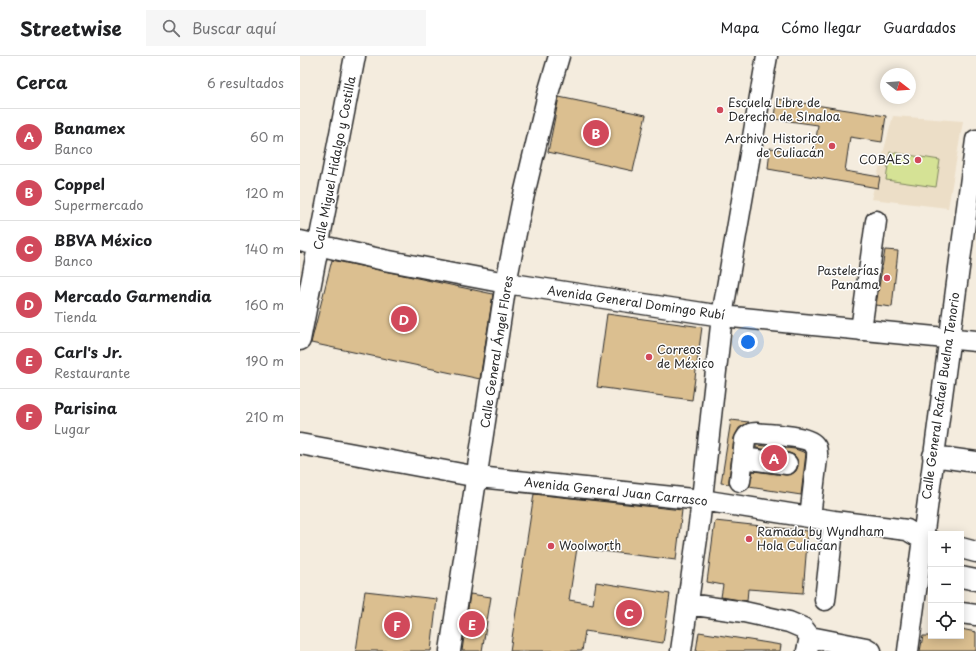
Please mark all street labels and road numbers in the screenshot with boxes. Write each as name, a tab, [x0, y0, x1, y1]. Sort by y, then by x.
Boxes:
street label: Calle Miguel Hidalgo y Costilla	[308, 74, 360, 251]
street label: Calle General Ángel Flores	[475, 274, 517, 429]
street label: Avenida General Domingo Rubí	[546, 281, 726, 323]
street label: Calle General Rafael Buelna Tenorio	[917, 291, 964, 501]
street label: Avenida General Juan Carrasco	[524, 472, 709, 510]

